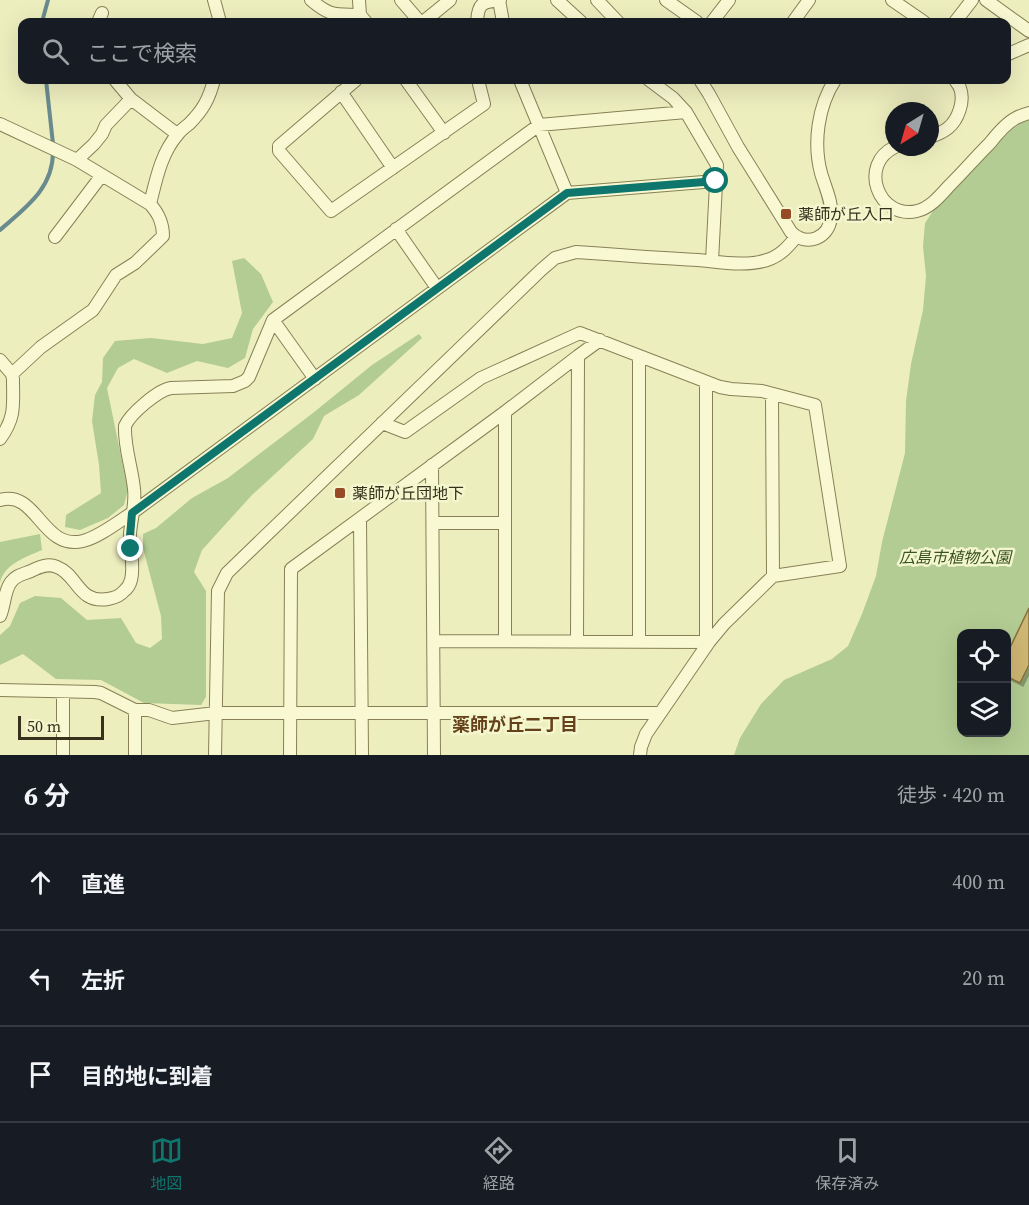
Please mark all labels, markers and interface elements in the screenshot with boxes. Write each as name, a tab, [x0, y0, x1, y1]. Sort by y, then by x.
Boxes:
search box	[18, 18, 1011, 84]
icon: search	[39, 35, 72, 68]
text: ここで検索	[87, 38, 197, 68]
north arrow	[885, 102, 939, 156]
route start	[702, 167, 728, 193]
place label: 薬師が丘入口	[798, 203, 894, 225]
marker: 薬師が丘入口	[779, 207, 793, 221]
place label: 薬師が丘団地下	[352, 482, 464, 504]
marker: 薬師が丘団地下	[333, 486, 347, 500]
route end	[117, 535, 143, 561]
park label: 広島市植物公園	[899, 546, 1013, 568]
map controls	[957, 629, 1011, 737]
button: locate	[957, 629, 1011, 683]
button: layers	[957, 683, 1011, 737]
district label: 薬師が丘二丁目	[452, 712, 578, 737]
scale bar	[18, 713, 104, 740]
text: 50 m	[27, 715, 61, 737]
text: 6 分	[24, 778, 70, 814]
text: 徒歩 · 420 m	[897, 781, 1005, 809]
icon: ahead	[24, 866, 57, 899]
text: 400 m	[952, 868, 1005, 896]
text: 直進	[81, 869, 125, 899]
icon: left	[24, 962, 57, 995]
text: 20 m	[962, 964, 1005, 992]
text: 左折	[81, 965, 125, 995]
icon: arrive	[24, 1058, 57, 1091]
text: 目的地に到着	[81, 1061, 213, 1091]
tab: 地図	[150, 1134, 183, 1194]
tab: 経路	[482, 1134, 515, 1194]
tab: 保存済み	[815, 1134, 879, 1194]

